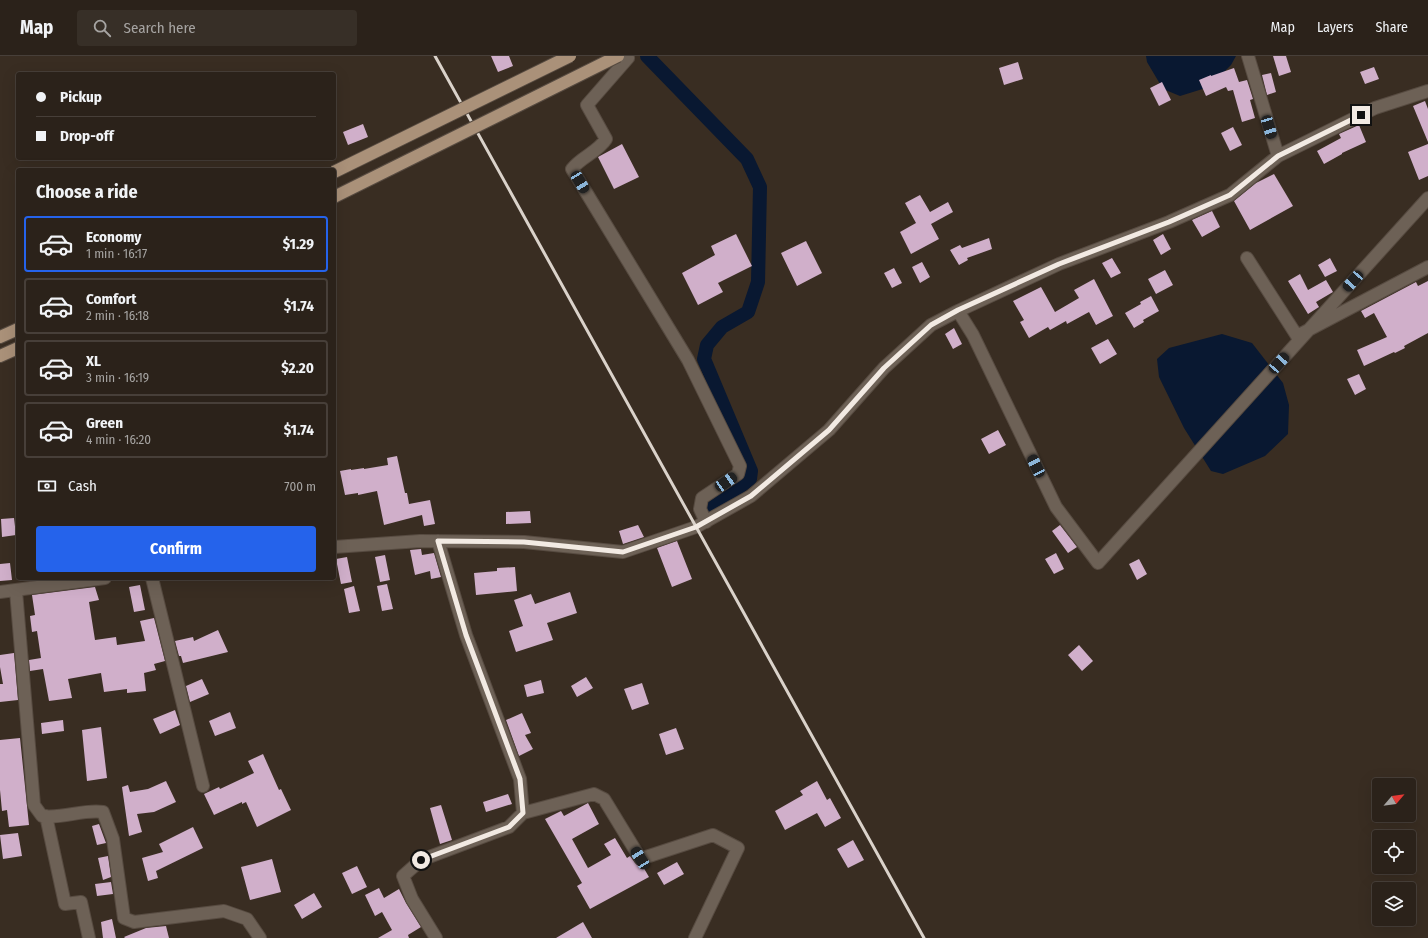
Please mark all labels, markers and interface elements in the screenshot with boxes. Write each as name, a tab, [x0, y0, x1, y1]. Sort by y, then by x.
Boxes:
search box	[77, 10, 357, 46]
text: Map	[20, 16, 53, 39]
icon: search	[91, 17, 113, 39]
text: Search here	[123, 19, 196, 37]
text: Map	[1271, 19, 1295, 36]
text: Layers	[1317, 19, 1353, 36]
text: Share	[1375, 19, 1408, 36]
text: Pickup	[60, 88, 102, 106]
route end	[1352, 106, 1370, 124]
car	[1260, 114, 1278, 140]
text: Drop-off	[60, 127, 114, 145]
car	[569, 169, 591, 195]
text: Choose a ride	[36, 181, 138, 203]
icon: car	[38, 226, 74, 262]
text: Economy	[86, 228, 141, 246]
text: $1.29	[283, 235, 314, 253]
text: 1 min · 16:17	[86, 246, 147, 261]
car	[1341, 268, 1365, 294]
icon: car	[38, 288, 74, 324]
text: Comfort	[86, 290, 137, 308]
text: $1.74	[284, 297, 314, 315]
text: 2 min · 16:18	[86, 308, 149, 323]
icon: car	[38, 350, 74, 386]
car	[1267, 350, 1291, 376]
text: XL	[86, 352, 101, 370]
text: $2.20	[281, 359, 314, 377]
text: 3 min · 16:19	[86, 370, 149, 385]
icon: car	[38, 412, 74, 448]
text: Green	[86, 414, 123, 432]
text: $1.74	[284, 421, 314, 439]
text: 4 min · 16:20	[86, 432, 151, 447]
car	[1025, 453, 1047, 479]
car	[713, 470, 739, 494]
icon: cash	[36, 475, 58, 497]
text: Cash	[68, 477, 97, 495]
text: 700 m	[284, 479, 316, 494]
button: Confirm	[36, 526, 316, 572]
north arrow	[1372, 778, 1416, 822]
map controls	[1372, 778, 1416, 926]
button: locate	[1372, 830, 1416, 874]
car	[629, 845, 651, 871]
route start	[412, 851, 430, 869]
button: layers	[1372, 882, 1416, 926]

